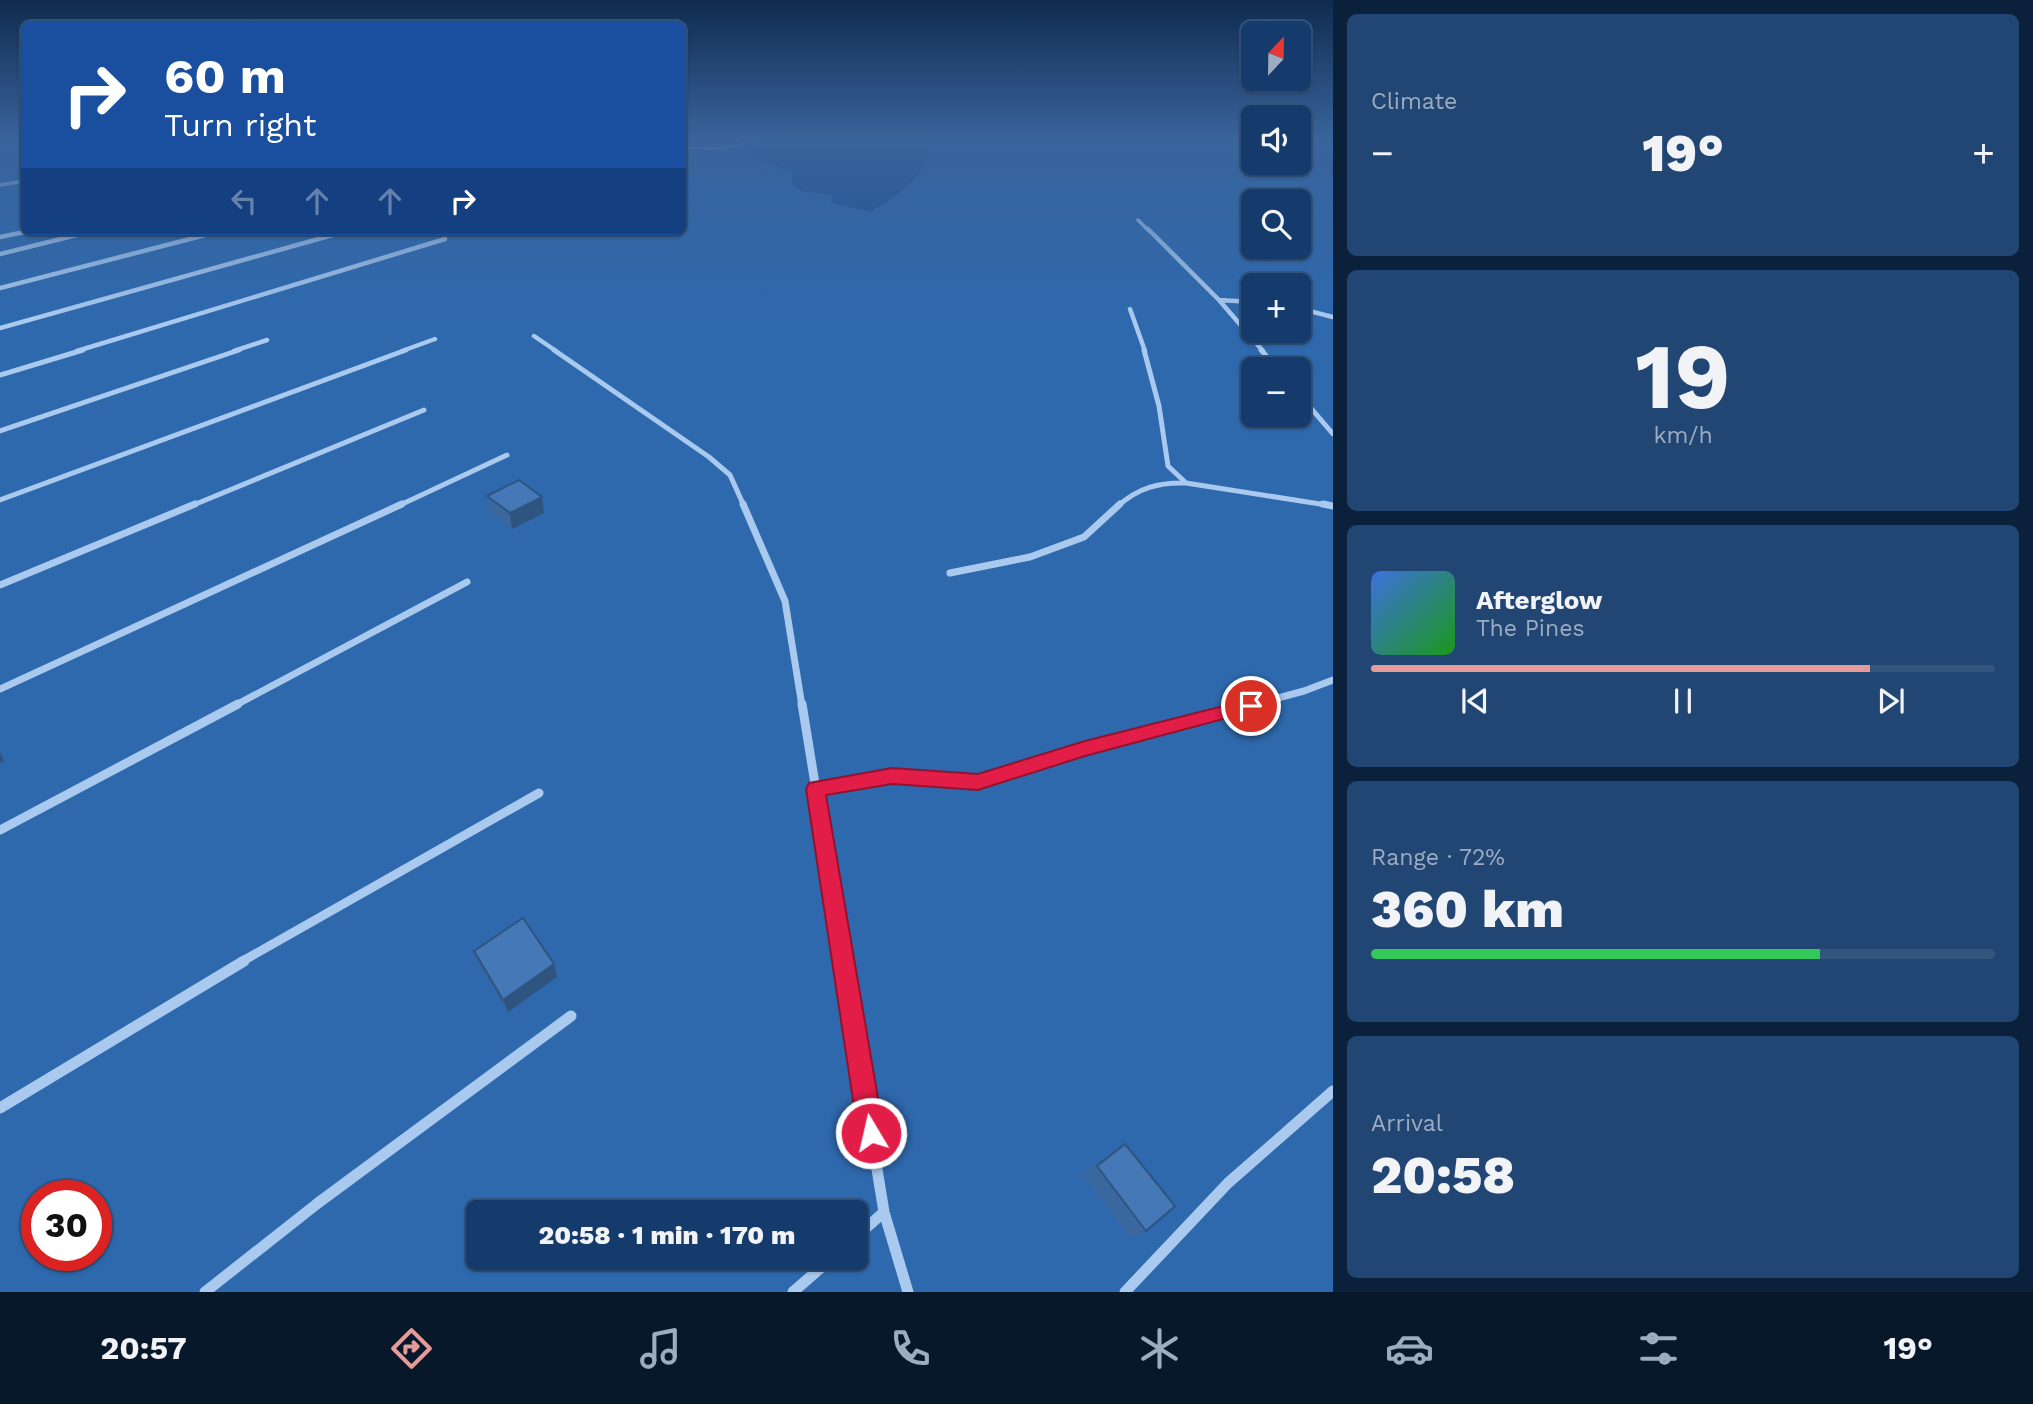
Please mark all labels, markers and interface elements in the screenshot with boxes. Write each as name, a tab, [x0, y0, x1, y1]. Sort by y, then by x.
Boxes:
north arrow	[1241, 21, 1311, 91]
map controls	[1241, 21, 1311, 427]
text: 60 m	[164, 47, 286, 105]
icon: right	[49, 49, 140, 140]
text: Climate	[1371, 88, 1457, 115]
button: sound	[1241, 105, 1311, 175]
text: Turn right	[164, 106, 316, 144]
text: 19°	[1642, 123, 1724, 184]
text: −	[1371, 131, 1394, 175]
text: +	[1972, 131, 1995, 175]
icon: left	[225, 182, 263, 220]
icon: ahead	[298, 182, 336, 220]
icon: ahead	[371, 182, 409, 220]
icon: right	[444, 182, 482, 220]
button: search	[1241, 189, 1311, 259]
button: +	[1241, 273, 1311, 343]
text: 19	[1635, 323, 1731, 430]
button: −	[1241, 357, 1311, 427]
text: km/h	[1653, 422, 1713, 449]
text: Afterglow	[1476, 585, 1602, 615]
text: The Pines	[1476, 615, 1585, 642]
pin	[1221, 676, 1281, 736]
icon: previous	[1456, 682, 1494, 720]
icon: pause	[1664, 682, 1702, 720]
icon: next	[1872, 682, 1910, 720]
icon: arrive	[1232, 687, 1270, 725]
text: Range · 72%	[1371, 844, 1505, 871]
text: 360 km	[1371, 879, 1564, 940]
position arrow	[834, 1096, 908, 1170]
text: Arrival	[1371, 1110, 1443, 1137]
text: 20:58	[1371, 1145, 1515, 1206]
speed limit sign: 30	[21, 1180, 112, 1271]
text: 20:58 · 1 min · 170 m	[539, 1220, 795, 1250]
icon: directions	[387, 1324, 436, 1373]
icon: music	[636, 1324, 685, 1373]
icon: phone	[886, 1324, 935, 1373]
icon: climate	[1135, 1324, 1184, 1373]
icon: car	[1385, 1324, 1434, 1373]
icon: filters	[1634, 1324, 1683, 1373]
text: 20:57	[100, 1329, 187, 1367]
text: 19°	[1883, 1329, 1933, 1367]

